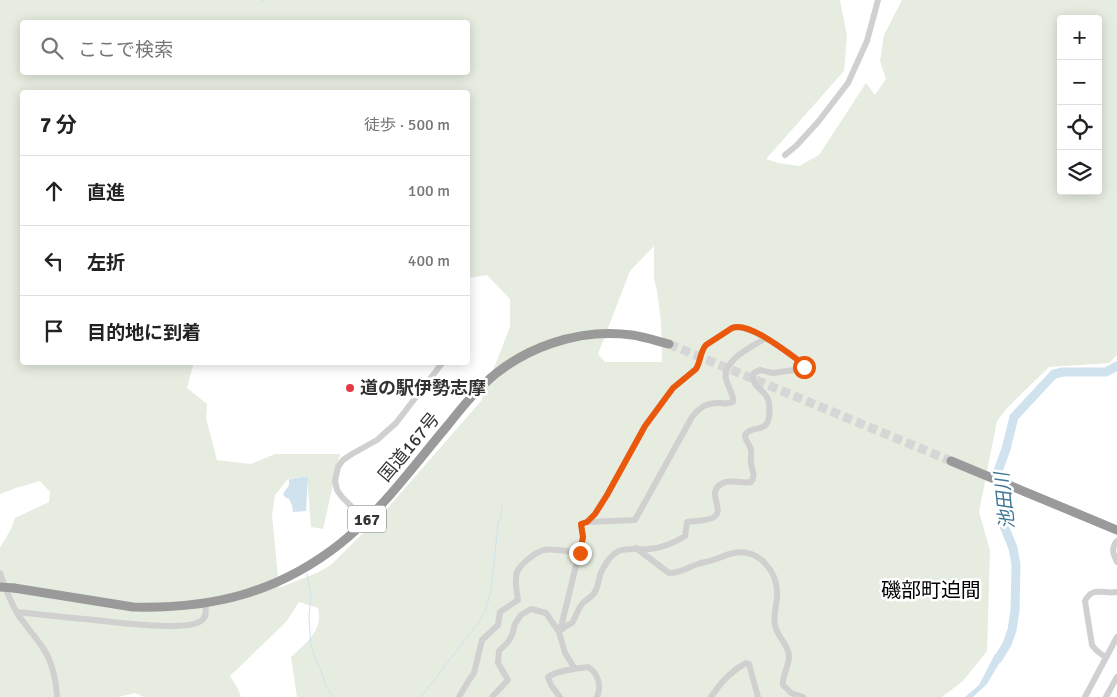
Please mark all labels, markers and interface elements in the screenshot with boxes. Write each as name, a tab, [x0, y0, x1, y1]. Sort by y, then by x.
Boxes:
map controls	[1057, 15, 1102, 195]
button: +	[1057, 15, 1102, 60]
search box	[20, 20, 470, 75]
icon: search	[38, 34, 66, 62]
text: ここで検索	[78, 38, 173, 62]
button: −	[1057, 60, 1102, 105]
button: locate	[1057, 105, 1102, 150]
text: 7 分	[40, 112, 77, 138]
text: 徒歩 · 500 m	[364, 115, 450, 135]
button: layers	[1057, 150, 1102, 195]
icon: ahead	[40, 177, 68, 205]
text: 直進	[87, 181, 125, 205]
text: 100 m	[408, 181, 450, 201]
icon: left	[40, 247, 68, 275]
text: 左折	[87, 251, 125, 275]
text: 400 m	[408, 251, 450, 271]
icon: arrive	[40, 317, 68, 345]
text: 目的地に到着	[87, 321, 201, 345]
route start	[793, 356, 816, 379]
place label: 道の駅伊勢志摩	[360, 377, 486, 399]
marker: 道の駅伊勢志摩	[344, 382, 356, 394]
street label: 国道167号	[374, 408, 444, 486]
water label: 池田川	[990, 469, 1020, 531]
road number: 167	[348, 506, 386, 532]
route end	[569, 542, 592, 565]
district label: 磯部町迫間	[881, 578, 981, 603]

